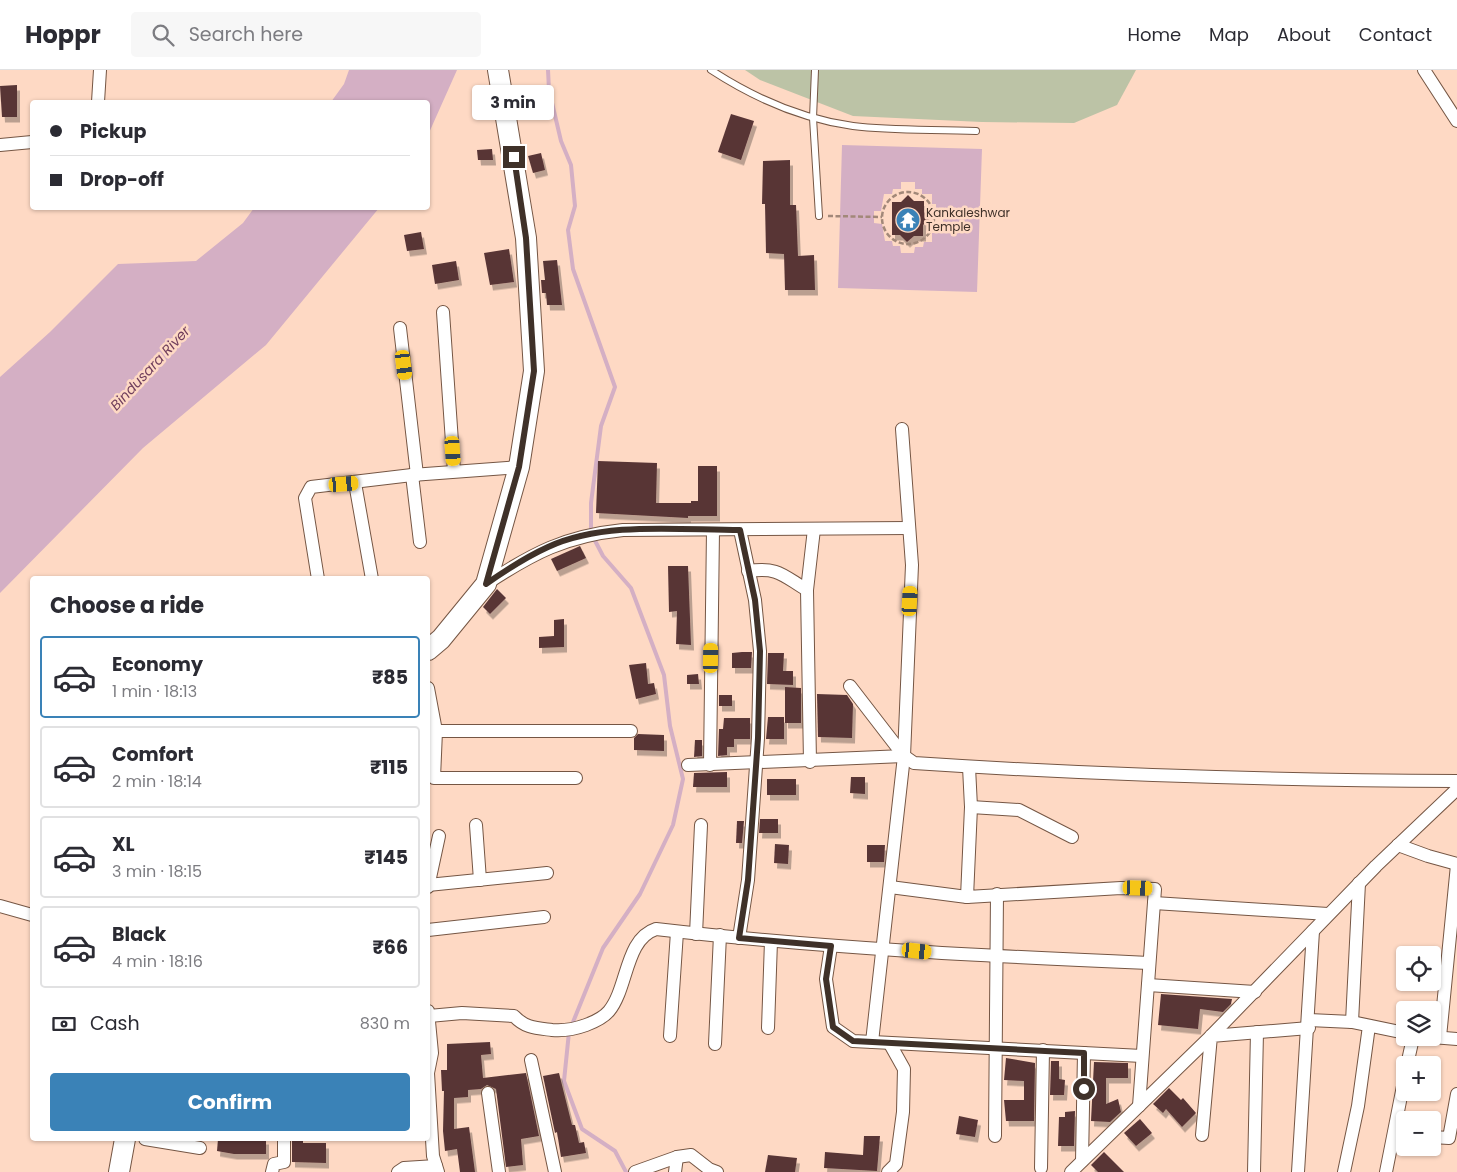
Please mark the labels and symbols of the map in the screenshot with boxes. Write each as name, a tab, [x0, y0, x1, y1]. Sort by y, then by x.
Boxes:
callout: 3 min	[473, 84, 555, 119]
route end	[503, 146, 525, 168]
place label: Kankaleshwar Temple	[926, 204, 1011, 235]
temple icon: Kankaleshwar Temple	[895, 207, 921, 233]
water label: Bindusara River	[106, 321, 195, 415]
car	[394, 349, 413, 381]
car	[444, 436, 461, 466]
car	[328, 475, 359, 493]
car	[901, 586, 918, 616]
car	[703, 643, 718, 673]
car	[1122, 880, 1153, 896]
car	[901, 942, 932, 960]
route start	[1073, 1078, 1095, 1100]

